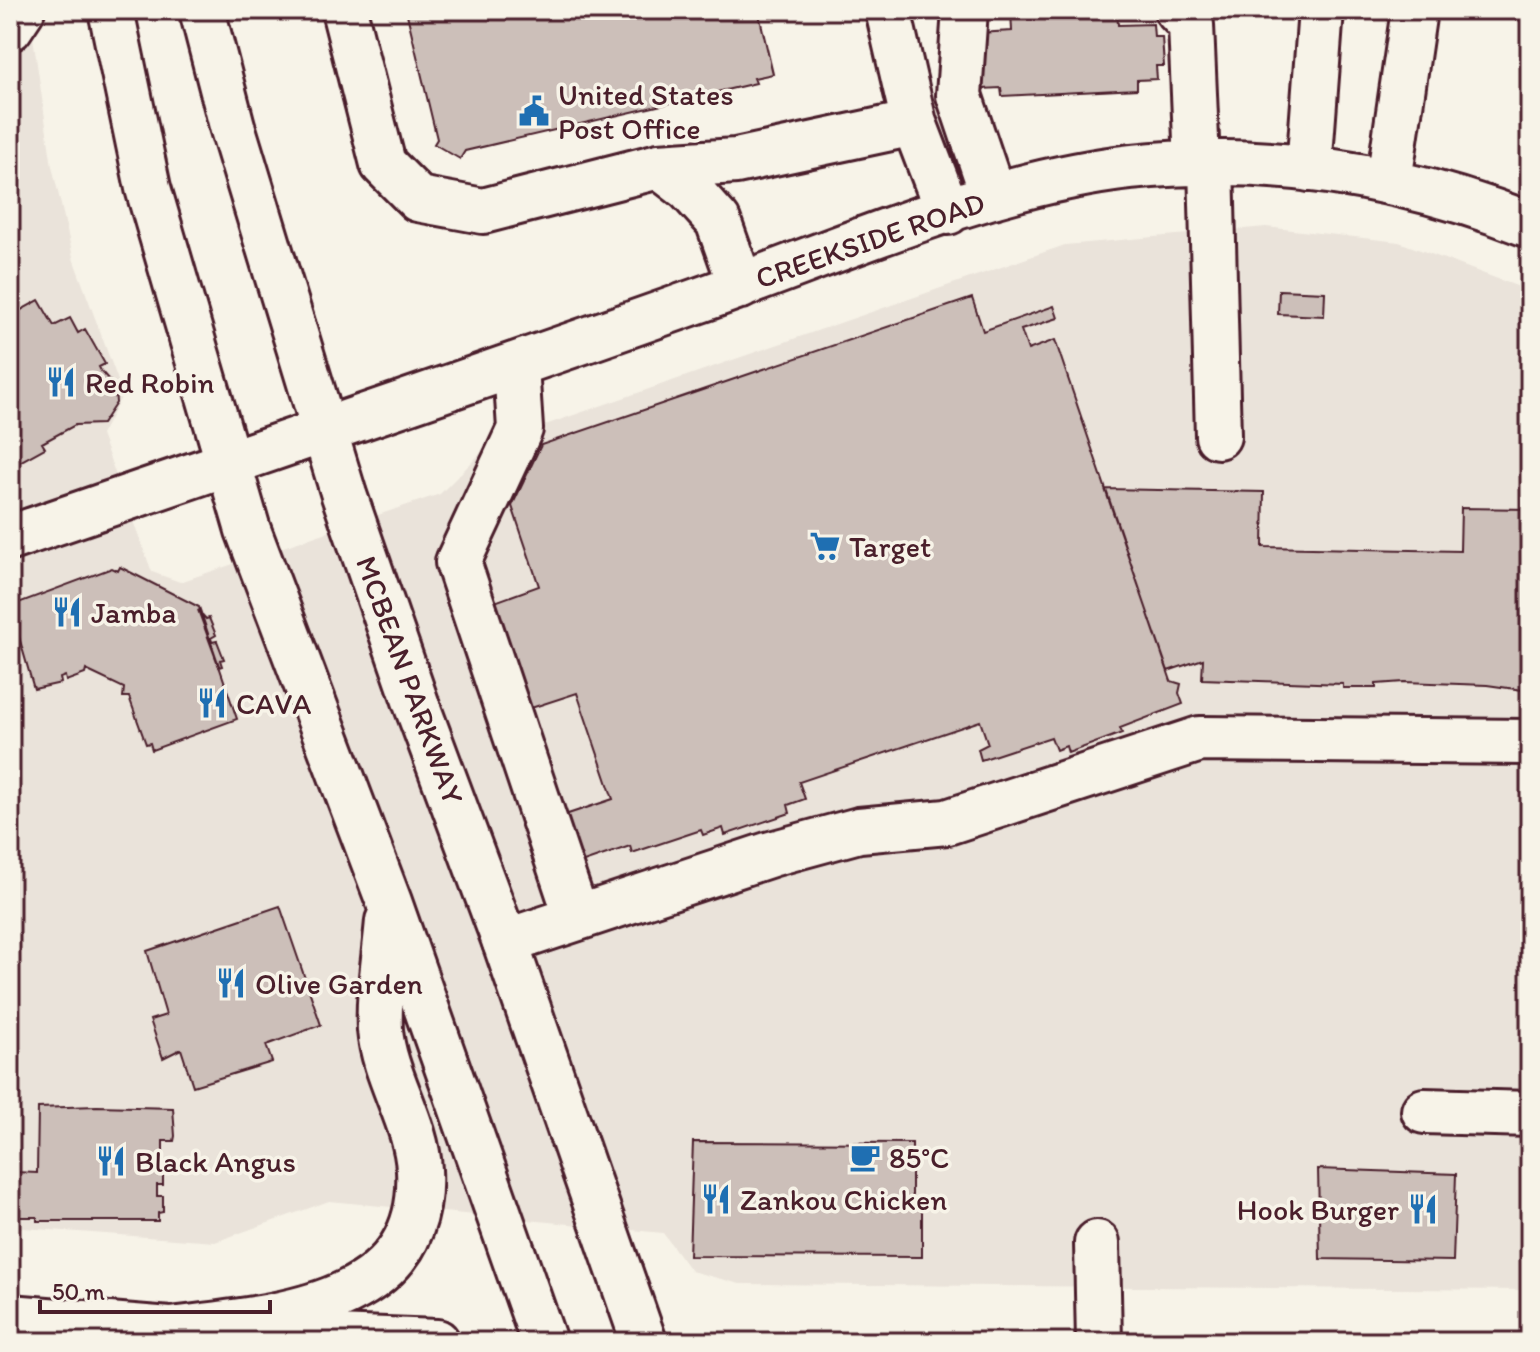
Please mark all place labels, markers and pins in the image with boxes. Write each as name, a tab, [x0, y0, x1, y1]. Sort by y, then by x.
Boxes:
place label: United States Post Office	[558, 76, 734, 147]
public building icon: United States Post Office	[517, 94, 551, 128]
place label: Red Robin	[85, 364, 215, 401]
restaurant icon: Red Robin	[44, 365, 78, 399]
place label: Target	[849, 528, 931, 565]
supermarket icon: Target	[808, 529, 842, 563]
place label: Jamba	[91, 594, 176, 631]
restaurant icon: Jamba	[50, 595, 84, 629]
place label: CAVA	[236, 685, 311, 722]
restaurant icon: CAVA	[195, 686, 229, 720]
place label: Olive Garden	[255, 965, 423, 1002]
restaurant icon: Olive Garden	[214, 966, 248, 1000]
place label: 85°C	[889, 1139, 949, 1176]
cafe icon: 85°C	[848, 1140, 882, 1174]
place label: Black Angus	[135, 1143, 296, 1180]
restaurant icon: Black Angus	[94, 1144, 128, 1178]
place label: Zankou Chicken	[740, 1181, 947, 1218]
restaurant icon: Zankou Chicken	[699, 1182, 733, 1216]
place label: Hook Burger	[1237, 1191, 1399, 1228]
restaurant icon: Hook Burger	[1406, 1192, 1440, 1226]

